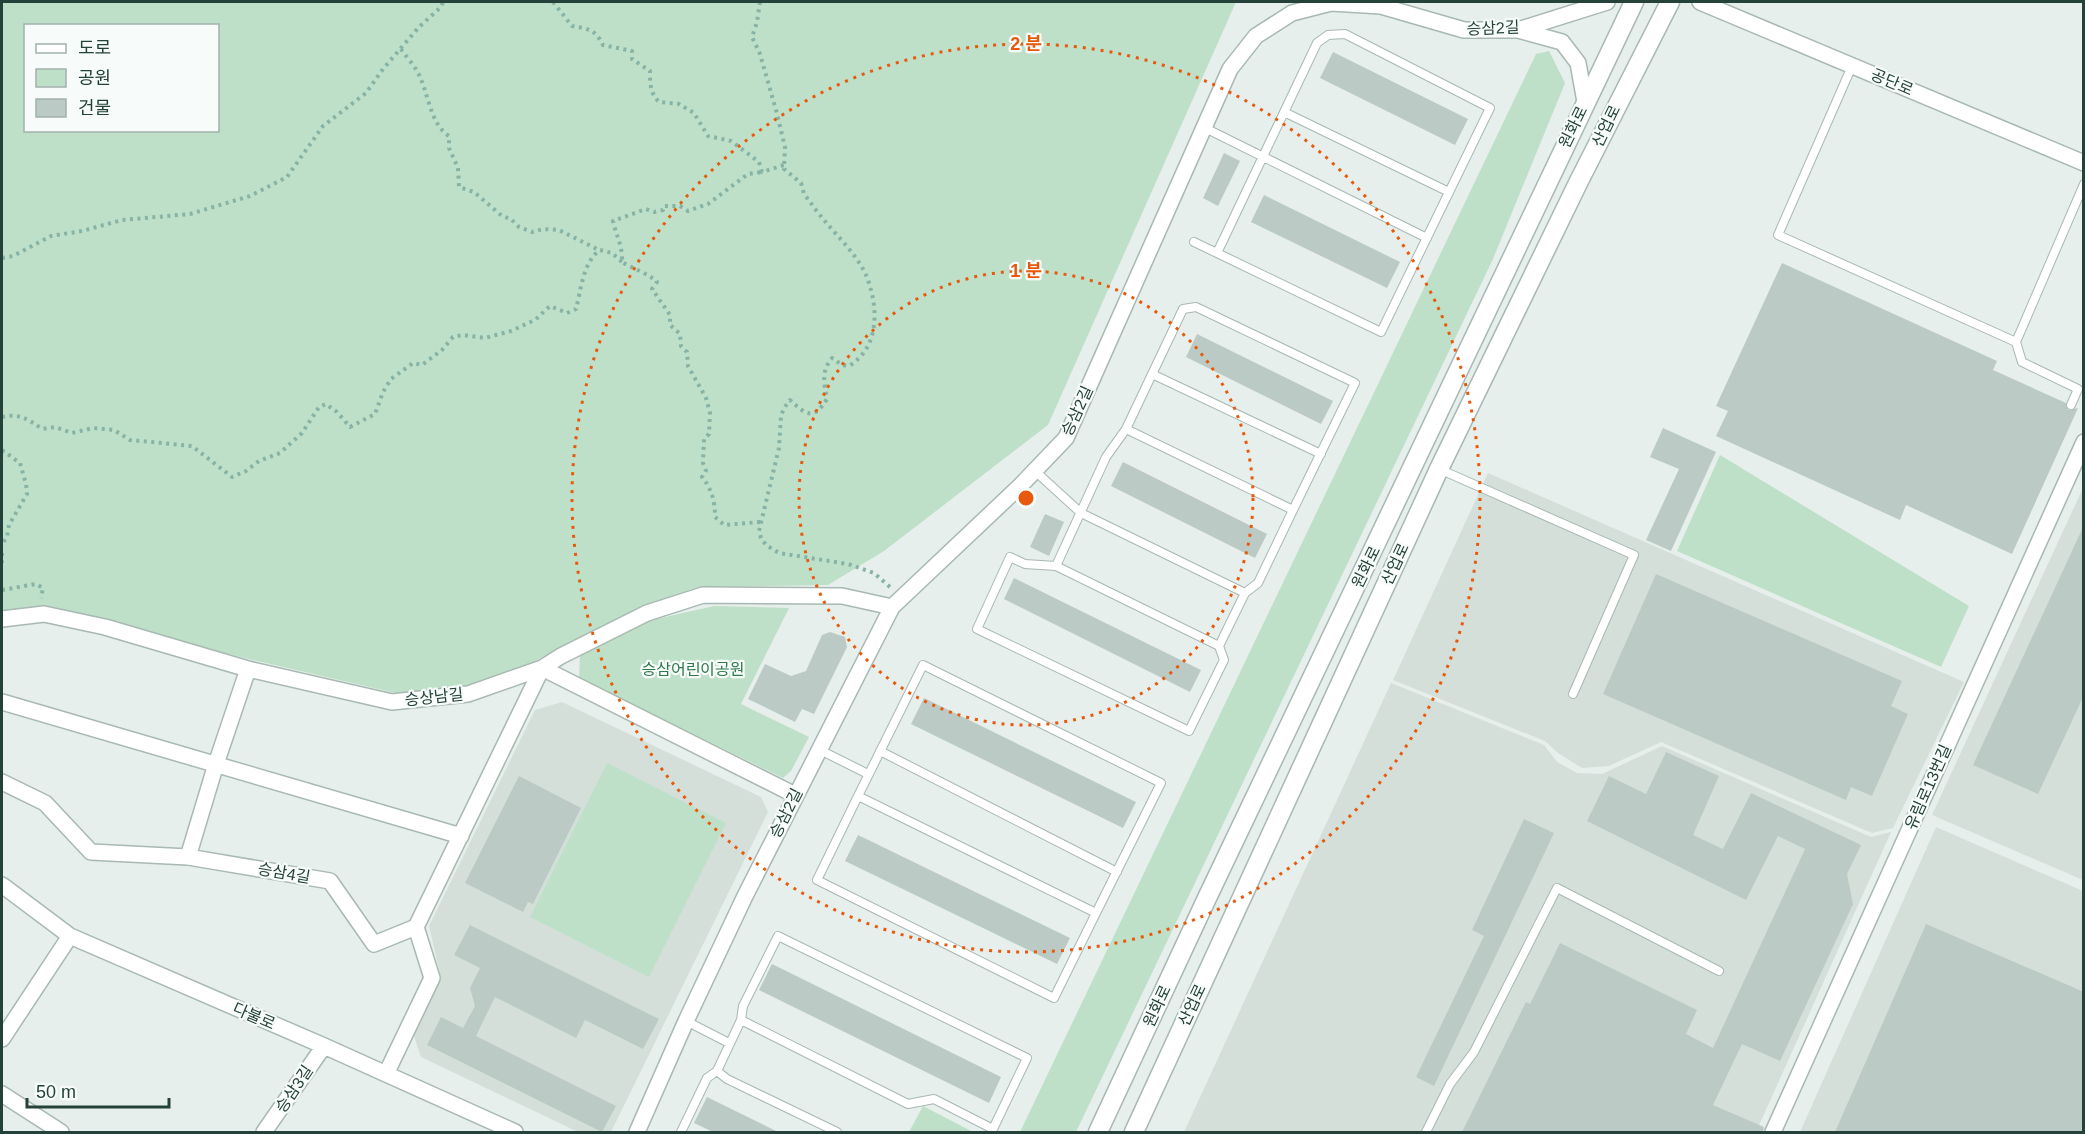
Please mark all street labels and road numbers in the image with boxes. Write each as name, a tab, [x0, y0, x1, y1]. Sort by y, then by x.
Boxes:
street label: 승삼2길	[1466, 19, 1520, 37]
street label: 공단로	[1868, 66, 1916, 99]
street label: 산업로	[1589, 102, 1623, 150]
street label: 원화로	[1556, 103, 1590, 151]
street label: 승삼2길	[1058, 383, 1096, 439]
street label: 산업로	[1378, 540, 1412, 588]
street label: 원화로	[1349, 543, 1383, 591]
street label: 승상남길	[404, 685, 464, 709]
street label: 유림로13번길	[1902, 742, 1954, 832]
street label: 승삼2길	[766, 786, 806, 840]
street label: 승삼4길	[256, 860, 312, 886]
street label: 산업로	[1175, 981, 1209, 1029]
street label: 원화로	[1140, 982, 1174, 1030]
street label: 다불로	[230, 1000, 278, 1033]
street label: 승삼3길	[272, 1062, 316, 1116]

